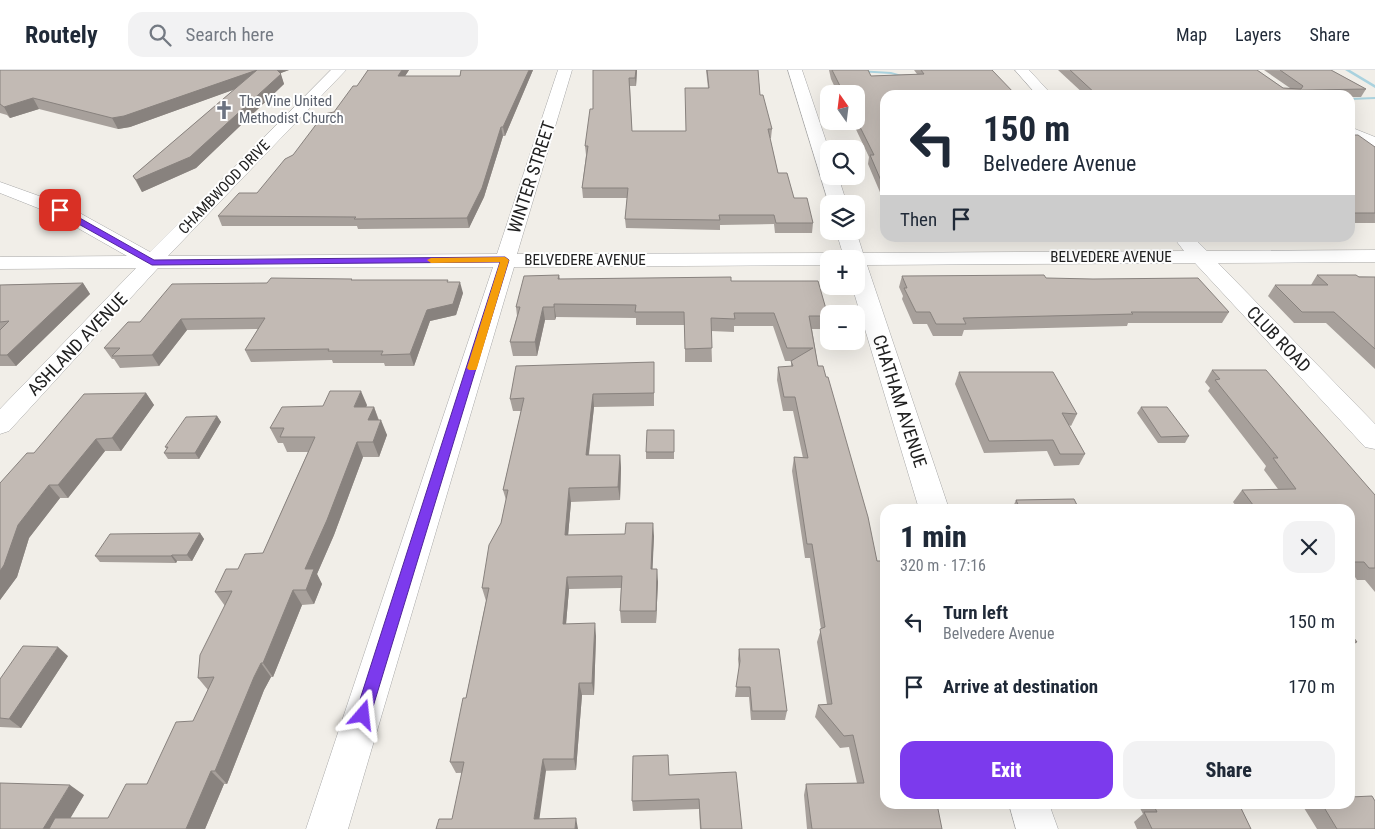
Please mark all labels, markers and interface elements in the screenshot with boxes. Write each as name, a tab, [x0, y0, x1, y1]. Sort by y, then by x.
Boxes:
search box	[128, 12, 478, 57]
text: Routely	[25, 21, 98, 49]
icon: search	[146, 21, 174, 49]
text: Search here	[186, 23, 274, 46]
text: Map	[1176, 24, 1207, 45]
text: Layers	[1235, 24, 1282, 45]
text: Share	[1310, 24, 1350, 45]
north arrow	[820, 85, 865, 130]
map controls	[820, 85, 865, 350]
place label: The Vine United Methodist Church	[239, 92, 344, 127]
church icon: The Vine United Methodist Church	[213, 99, 235, 121]
text: 150 m	[983, 109, 1070, 150]
icon: left	[900, 110, 965, 175]
street label: WINTER STREET	[503, 118, 559, 236]
street label: CHAMBWOOD DRIVE	[175, 136, 273, 238]
button: search	[820, 140, 865, 185]
text: Belvedere Avenue	[983, 151, 1136, 176]
pin	[39, 189, 81, 231]
button: layers	[820, 195, 865, 240]
icon: arrive	[46, 196, 74, 224]
icon: arrive	[947, 205, 975, 233]
text: Then	[900, 208, 937, 231]
street label: BELVEDERE AVENUE	[1050, 248, 1172, 266]
button: +	[820, 250, 865, 295]
street label: BELVEDERE AVENUE	[524, 251, 646, 269]
street label: ASHLAND AVENUE	[23, 288, 131, 400]
street label: CLUB ROAD	[1243, 302, 1315, 376]
button: −	[820, 305, 865, 350]
street label: CHATHAM AVENUE	[869, 332, 931, 470]
text: 1 min	[900, 519, 967, 554]
button: close	[1283, 521, 1335, 573]
text: 320 m · 17:16	[900, 556, 986, 575]
text: Turn left	[943, 601, 1008, 624]
icon: left	[900, 608, 928, 636]
text: 150 m	[1288, 610, 1335, 633]
text: Belvedere Avenue	[943, 624, 1055, 643]
icon: arrive	[900, 673, 928, 701]
text: Arrive at destination	[943, 675, 1098, 698]
text: 170 m	[1288, 675, 1335, 698]
position arrow	[336, 688, 388, 740]
button: Exit	[900, 741, 1113, 799]
button: Share	[1123, 741, 1335, 799]

